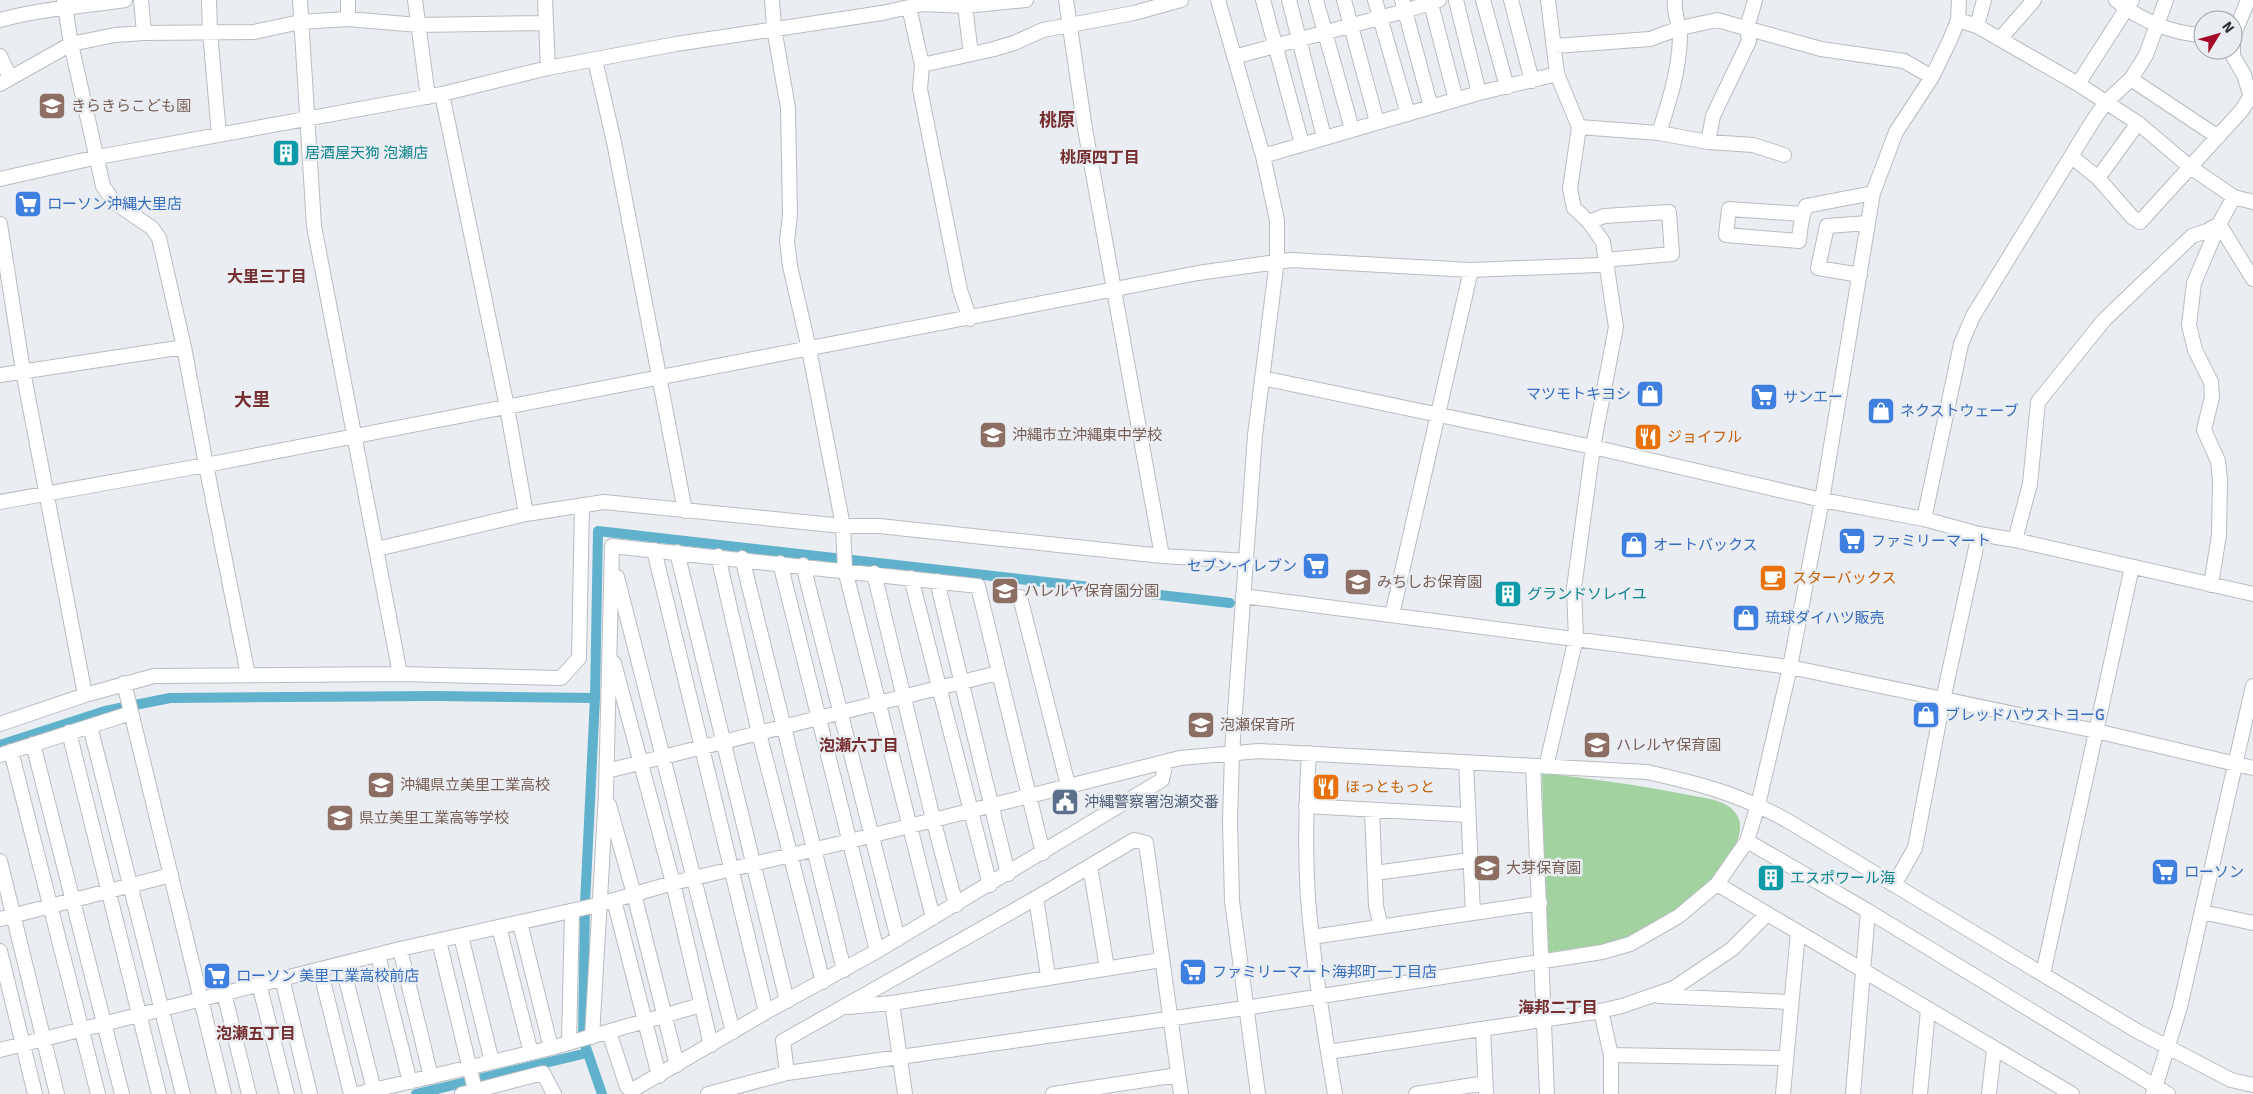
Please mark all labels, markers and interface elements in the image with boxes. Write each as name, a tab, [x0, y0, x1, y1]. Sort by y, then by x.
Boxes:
north arrow	[2193, 10, 2243, 60]
text: N	[2218, 18, 2238, 36]
school or university icon: きらきらこども園	[37, 91, 67, 121]
place label: きらきらこども園	[71, 97, 191, 115]
district label: 桃原	[1039, 109, 1075, 131]
building icon: 居酒屋天狗 泡瀬店	[271, 138, 301, 168]
place label: 居酒屋天狗 泡瀬店	[305, 144, 428, 162]
district label: 桃原四丁目	[1060, 148, 1140, 168]
supermarket icon: ローソン沖縄大里店	[13, 189, 43, 219]
place label: ローソン沖縄大里店	[47, 195, 182, 213]
district label: 大里三丁目	[227, 267, 307, 287]
shop icon: マツモトキヨシ	[1635, 379, 1665, 409]
supermarket icon: サンエー	[1749, 382, 1779, 412]
place label: マツモトキヨシ	[1526, 385, 1631, 403]
place label: サンエー	[1783, 388, 1843, 406]
district label: 大里	[234, 389, 270, 411]
shop icon: ネクストウェーブ	[1866, 396, 1896, 426]
place label: ネクストウェーブ	[1900, 402, 2019, 420]
school or university icon: 沖縄市立沖縄東中学校	[978, 420, 1008, 450]
restaurant icon: ジョイフル	[1633, 422, 1663, 452]
place label: 沖縄市立沖縄東中学校	[1012, 426, 1162, 444]
place label: ジョイフル	[1667, 428, 1742, 446]
supermarket icon: ファミリーマート	[1837, 526, 1867, 556]
shop icon: オートバックス	[1619, 530, 1649, 560]
place label: ファミリーマート	[1871, 532, 1991, 550]
place label: オートバックス	[1653, 536, 1758, 554]
supermarket icon: セブン-イレブン	[1301, 551, 1331, 581]
place label: セブン-イレブン	[1187, 557, 1297, 575]
cafe icon: スターバックス	[1758, 563, 1788, 593]
school or university icon: みちしお保育園	[1343, 567, 1373, 597]
place label: スターバックス	[1792, 569, 1896, 587]
place label: みちしお保育園	[1377, 573, 1482, 591]
school or university icon: ハレルヤ保育園分園	[990, 576, 1020, 606]
building icon: グランドソレイユ	[1493, 579, 1523, 609]
place label: ハレルヤ保育園分園	[1024, 582, 1159, 600]
place label: グランドソレイユ	[1527, 585, 1647, 603]
shop icon: 琉球ダイハツ販売	[1731, 603, 1761, 633]
place label: 琉球ダイハツ販売	[1765, 609, 1885, 627]
shop icon: ブレッドハウストヨーG	[1911, 700, 1941, 730]
place label: ブレッドハウストヨーG	[1945, 706, 2105, 724]
school or university icon: 泡瀬保育所	[1186, 710, 1216, 740]
place label: 泡瀬保育所	[1220, 716, 1295, 734]
school or university icon: ハレルヤ保育園	[1582, 730, 1612, 760]
district label: 泡瀬六丁目	[819, 736, 899, 756]
place label: ハレルヤ保育園	[1616, 736, 1721, 754]
school or university icon: 沖縄県立美里工業高校	[366, 770, 396, 800]
restaurant icon: ほっともっと	[1311, 772, 1341, 802]
place label: 沖縄県立美里工業高校	[400, 776, 550, 794]
place label: ほっともっと	[1345, 778, 1435, 796]
public building icon: 沖縄警察署泡瀬交番	[1050, 787, 1080, 817]
place label: 沖縄警察署泡瀬交番	[1084, 793, 1219, 811]
school or university icon: 県立美里工業高等学校	[325, 803, 355, 833]
place label: 県立美里工業高等学校	[359, 809, 509, 827]
school or university icon: 大芽保育園	[1472, 853, 1502, 883]
supermarket icon: ローソン	[2150, 857, 2180, 887]
place label: 大芽保育園	[1506, 859, 1581, 877]
building icon: エスポワール海	[1756, 863, 1786, 893]
place label: ローソン	[2184, 863, 2244, 881]
place label: エスポワール海	[1790, 869, 1895, 887]
supermarket icon: ファミリーマート海邦町一丁目店	[1178, 957, 1208, 987]
supermarket icon: ローソン 美里工業高校前店	[202, 961, 232, 991]
place label: ファミリーマート海邦町一丁目店	[1212, 963, 1437, 981]
place label: ローソン 美里工業高校前店	[236, 967, 419, 985]
district label: 海邦二丁目	[1518, 998, 1598, 1018]
district label: 泡瀬五丁目	[216, 1024, 296, 1044]

